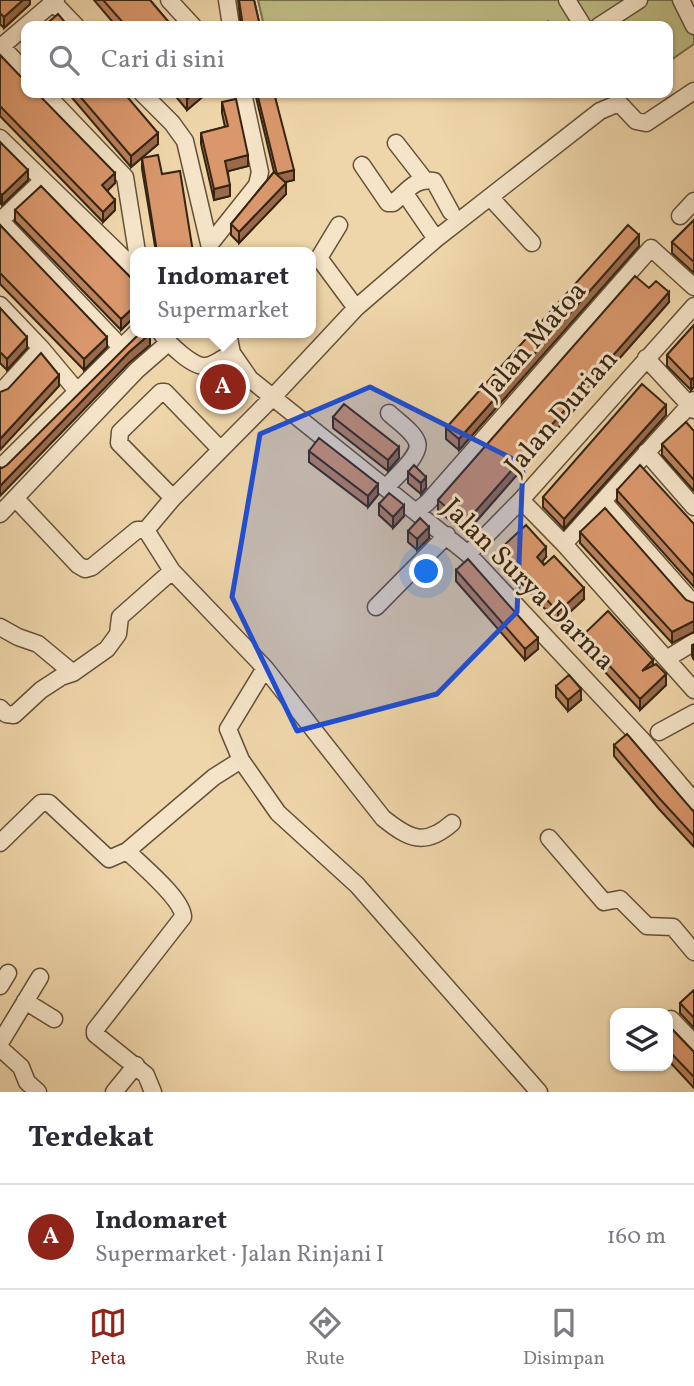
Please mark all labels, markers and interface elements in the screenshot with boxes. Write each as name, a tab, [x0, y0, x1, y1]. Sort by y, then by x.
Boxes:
search box	[21, 21, 673, 98]
icon: search	[45, 41, 83, 79]
text: Cari di sini	[101, 42, 225, 78]
popup	[130, 247, 316, 338]
text: Indomaret	[157, 259, 289, 295]
street label: Jalan Matoa	[471, 273, 597, 409]
text: Supermarket	[157, 295, 289, 327]
street label: Jalan Durian	[496, 342, 628, 484]
pin: A	[200, 361, 246, 413]
street label: Jalan Surya Darma	[433, 490, 623, 680]
your location	[409, 554, 443, 588]
map controls	[610, 1008, 673, 1071]
button: layers	[610, 1008, 673, 1071]
text: Terdekat	[28, 1117, 154, 1159]
text: Indomaret	[95, 1203, 227, 1239]
text: A	[43, 1221, 59, 1253]
text: 160 m	[607, 1221, 666, 1253]
text: Supermarket · Jalan Rinjani I	[95, 1239, 384, 1271]
tab: Peta	[89, 1304, 127, 1372]
tab: Rute	[305, 1304, 345, 1372]
tab: Disimpan	[523, 1304, 605, 1372]

